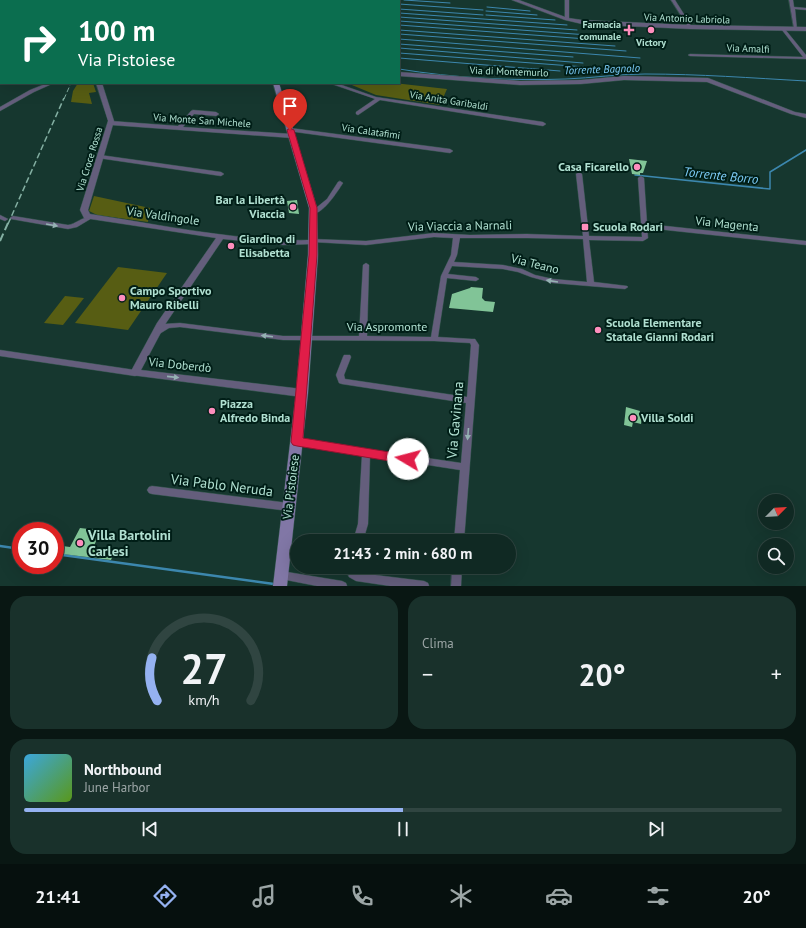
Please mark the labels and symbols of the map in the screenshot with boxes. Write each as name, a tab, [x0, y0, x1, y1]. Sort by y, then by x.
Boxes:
street label: Via Antonio Labriola	[643, 10, 730, 27]
place label: Farmacia comunale	[580, 18, 621, 43]
marker: Farmacia comunale	[624, 25, 634, 35]
marker: Victory	[646, 25, 656, 35]
place label: Victory	[635, 36, 666, 49]
street label: Via Amalfi	[725, 41, 770, 56]
water label: Torrente Bagnolo	[564, 61, 641, 77]
street label: Via di Montemurlo	[468, 64, 549, 79]
street label: Via Anita Garibaldi	[408, 88, 489, 113]
pin	[273, 89, 307, 130]
street label: Via Monte San Michele	[152, 111, 251, 130]
street label: Via Calatafimi	[340, 121, 401, 142]
street label: Via Croce Rossa	[73, 125, 105, 194]
place label: Casa Ficarello	[558, 159, 630, 174]
marker: Casa Ficarello	[632, 162, 642, 172]
water label: Torrente Borro	[683, 163, 760, 188]
place label: Bar la Libertà Viaccia	[216, 192, 285, 221]
marker: Bar la Libertà Viaccia	[288, 202, 298, 212]
street label: Via Valdingole	[125, 203, 200, 228]
street label: Via Magenta	[694, 213, 760, 234]
street label: Via Viaccia a Narnali	[407, 217, 512, 234]
place label: Scuola Rodari	[593, 219, 663, 234]
one-way arrow	[46, 222, 58, 228]
marker: Scuola Rodari	[580, 222, 590, 232]
place label: Giardino di Elisabetta	[239, 231, 295, 260]
marker: Giardino di Elisabetta	[226, 241, 236, 251]
street label: Via Teano	[509, 250, 561, 277]
one-way arrow	[546, 277, 558, 283]
place label: Campo Sportivo Mauro Ribelli	[130, 283, 212, 312]
marker: Campo Sportivo Mauro Ribelli	[117, 293, 127, 303]
place label: Scuola Elementare Statale Gianni Rodari	[606, 315, 714, 344]
street label: Via Aspromonte	[346, 319, 427, 334]
marker: Scuola Elementare Statale Gianni Rodari	[593, 325, 603, 335]
one-way arrow	[261, 333, 273, 340]
street label: Via Doberdò	[147, 354, 212, 375]
one-way arrow	[167, 374, 179, 380]
street label: Via Gavinana	[443, 381, 467, 460]
place label: Piazza Alfredo Binda	[220, 396, 290, 425]
marker: Piazza Alfredo Binda	[207, 406, 217, 416]
place label: Villa Soldi	[640, 410, 694, 425]
marker: Villa Soldi	[628, 413, 638, 423]
one-way arrow	[465, 428, 471, 440]
position arrow	[387, 438, 429, 480]
street label: Via Pistoiese	[279, 454, 302, 521]
street label: Via Pablo Neruda	[169, 470, 274, 500]
north arrow	[758, 494, 794, 530]
speed limit sign: 30	[12, 522, 64, 574]
place label: Villa Bartolini Carlesi	[87, 526, 171, 560]
marker: Villa Bartolini Carlesi	[75, 538, 85, 548]

